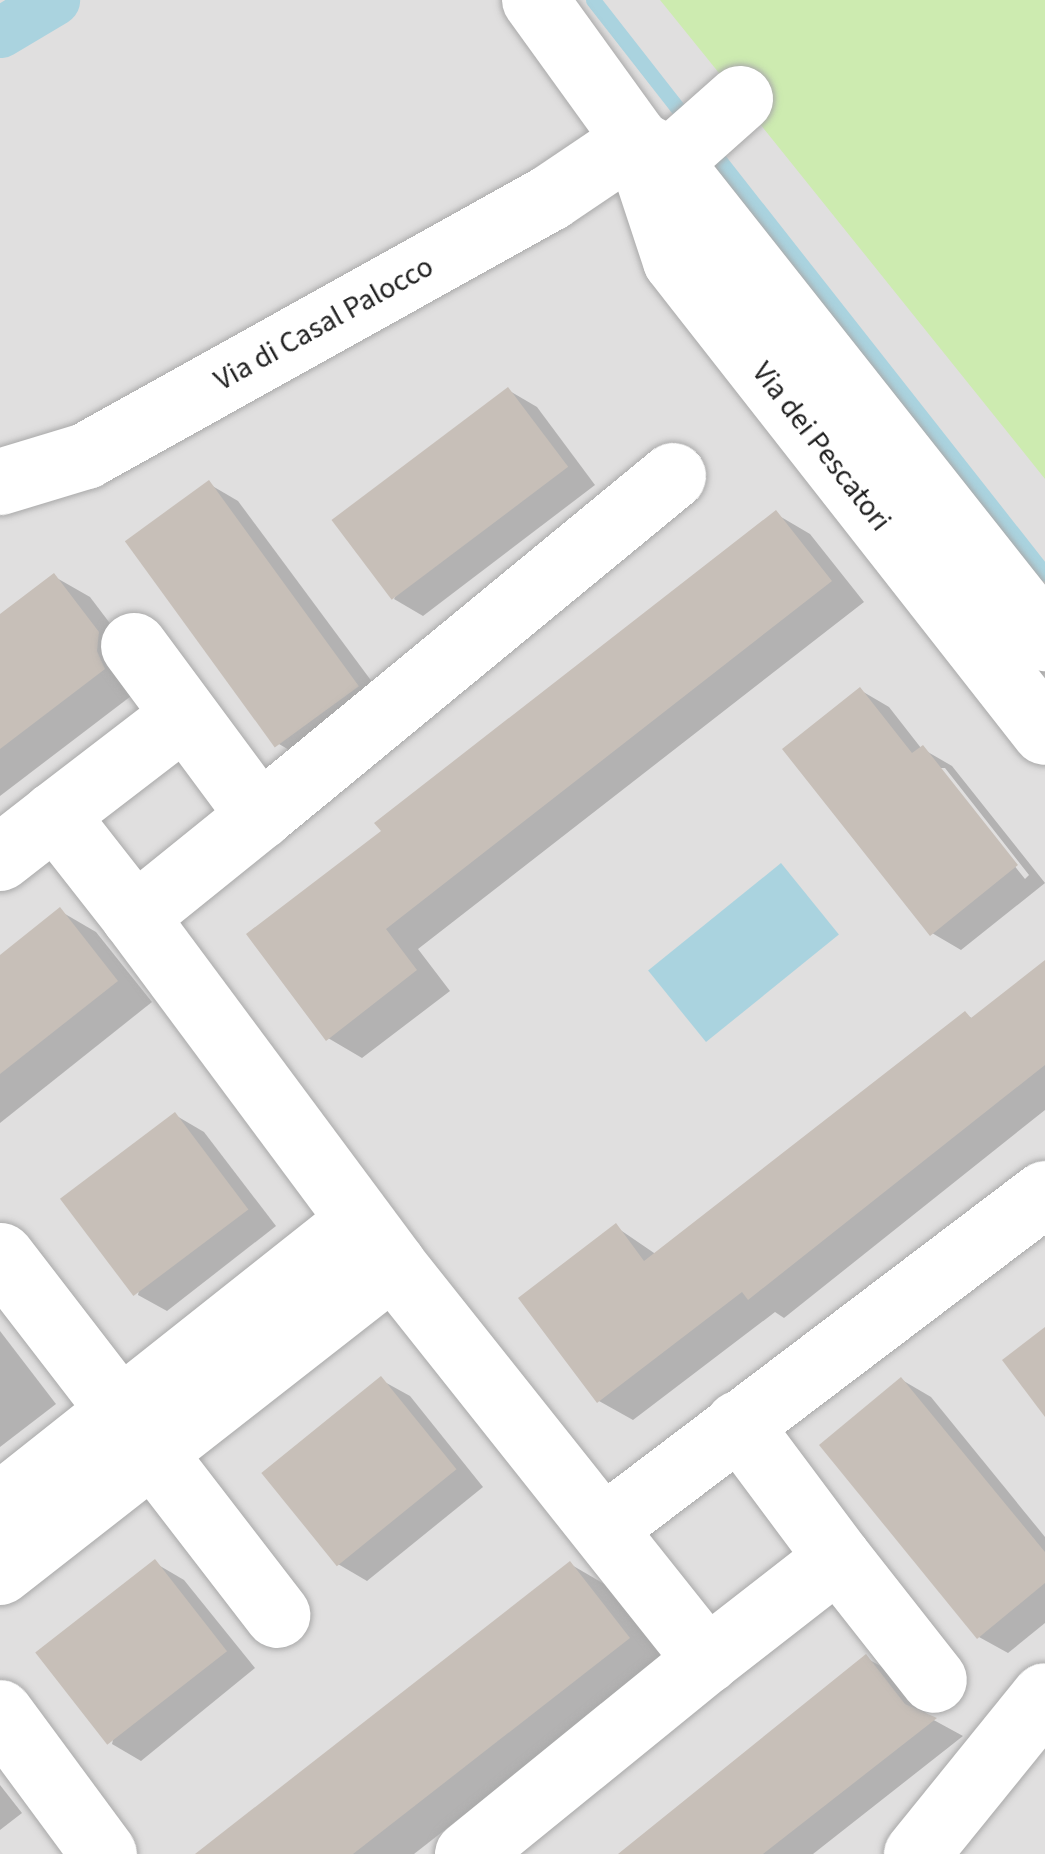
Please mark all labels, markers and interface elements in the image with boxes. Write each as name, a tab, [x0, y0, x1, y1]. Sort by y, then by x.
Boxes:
street label: Via di Casal Palocco	[208, 249, 440, 399]
street label: Via dei Pescatori	[744, 355, 898, 539]

